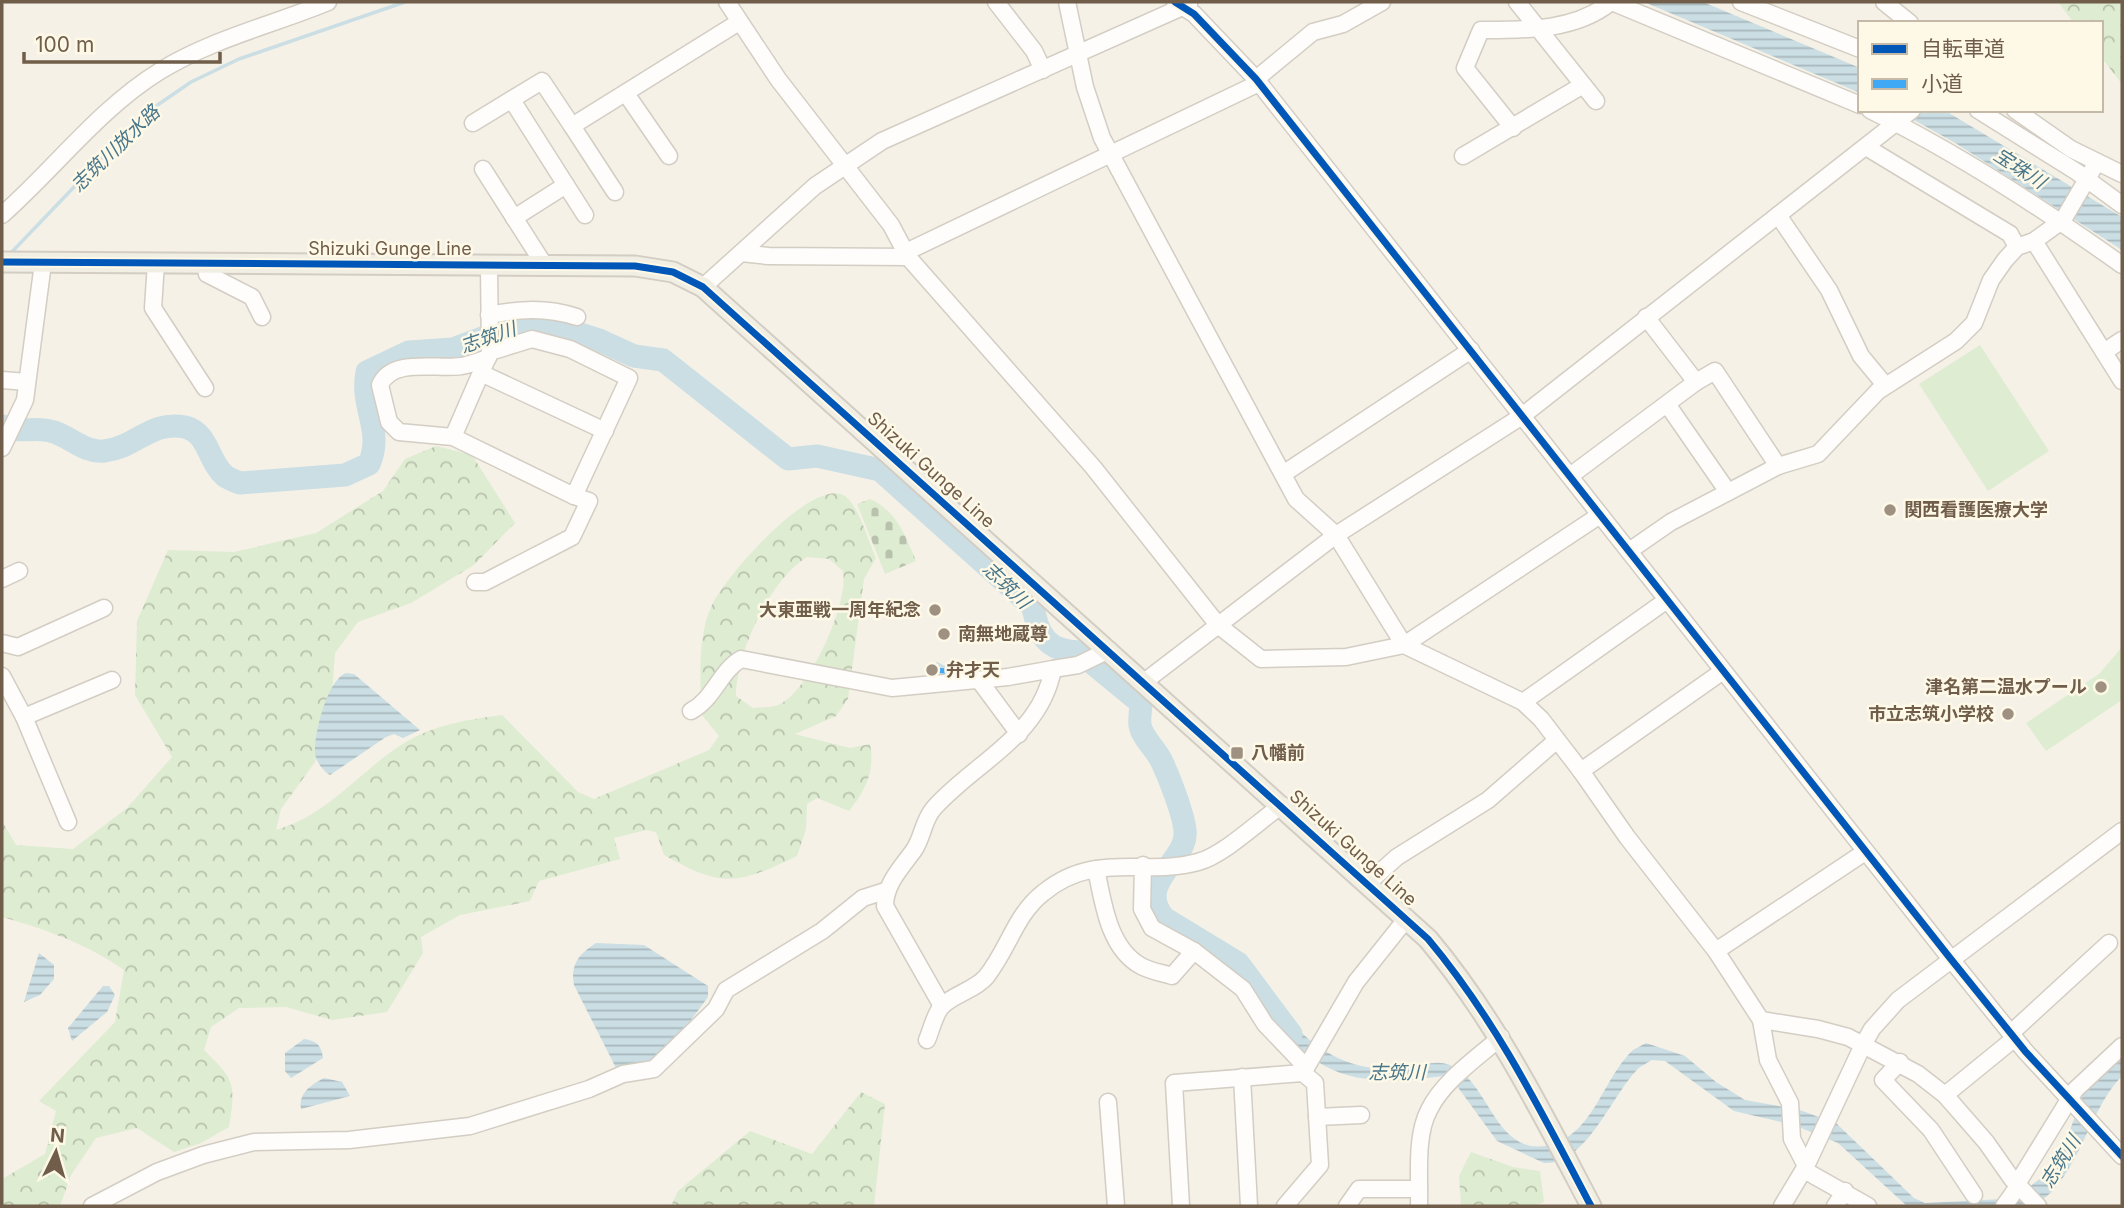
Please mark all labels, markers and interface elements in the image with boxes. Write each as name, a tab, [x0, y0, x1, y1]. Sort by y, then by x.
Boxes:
scale bar	[24, 21, 220, 65]
legend	[1858, 21, 2103, 112]
text: 100 m	[35, 32, 94, 57]
text: 自転車道	[1921, 36, 2005, 61]
text: 小道	[1921, 71, 1963, 96]
water label: 志筑川放水路	[66, 99, 166, 196]
water label: 宝珠川	[1990, 143, 2052, 195]
street label: Shizuki Gunge Line	[308, 238, 472, 259]
water label: 志筑川	[457, 317, 521, 358]
street label: Shizuki Gunge Line	[864, 407, 999, 532]
place label: 関西看護医療大学	[1904, 499, 2048, 520]
marker: 関西看護医療大学	[1882, 502, 1898, 518]
water label: 志筑川	[978, 557, 1037, 615]
place label: 大東亜戦一周年紀念	[759, 599, 921, 620]
marker: 大東亜戦一周年紀念	[927, 602, 943, 618]
place label: 南無地蔵尊	[958, 623, 1048, 644]
marker: 南無地蔵尊	[936, 626, 952, 642]
place label: 弁才天	[946, 659, 1000, 680]
marker: 弁才天	[924, 662, 940, 678]
place label: 津名第二温水プール	[1925, 676, 2087, 697]
marker: 津名第二温水プール	[2093, 679, 2109, 695]
place label: 市立志筑小学校	[1868, 703, 1994, 724]
marker: 市立志筑小学校	[2000, 706, 2016, 722]
place label: 八幡前	[1251, 742, 1305, 763]
marker: 八幡前	[1229, 745, 1245, 761]
street label: Shizuki Gunge Line	[1286, 785, 1421, 910]
water label: 志筑川	[1368, 1061, 1427, 1084]
north arrow	[21, 1117, 91, 1187]
text: N	[49, 1123, 66, 1148]
water label: 志筑川	[2036, 1129, 2086, 1192]

